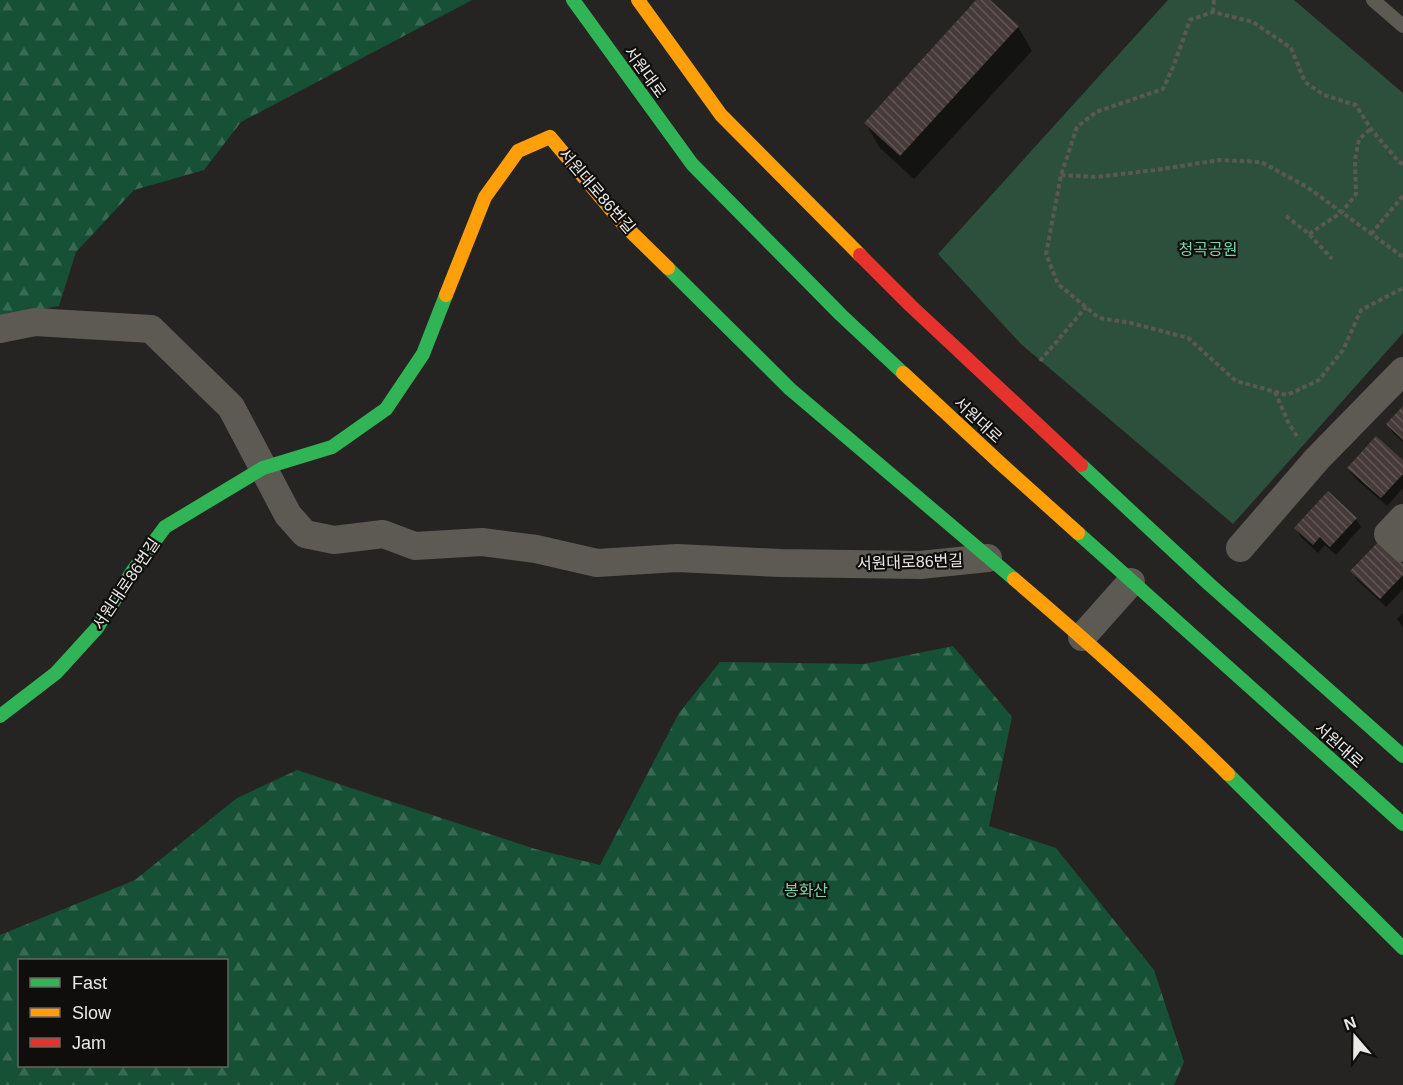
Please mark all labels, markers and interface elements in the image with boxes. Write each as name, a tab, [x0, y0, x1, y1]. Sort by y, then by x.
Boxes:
street label: 서원대로	[621, 43, 669, 101]
street label: 서원대로86번길	[556, 145, 638, 237]
park label: 청곡공원	[1179, 241, 1237, 258]
street label: 서원대로	[951, 394, 1006, 446]
street label: 서원대로86번길	[89, 535, 163, 633]
street label: 서원대로86번길	[857, 552, 963, 572]
street label: 서원대로	[1311, 719, 1367, 771]
park label: 봉화산	[784, 882, 828, 899]
legend	[18, 959, 228, 1067]
text: Fast	[72, 973, 107, 993]
text: Slow	[72, 1003, 112, 1023]
north arrow	[1325, 1007, 1385, 1067]
text: N	[1342, 1013, 1358, 1033]
text: Jam	[72, 1033, 106, 1053]

